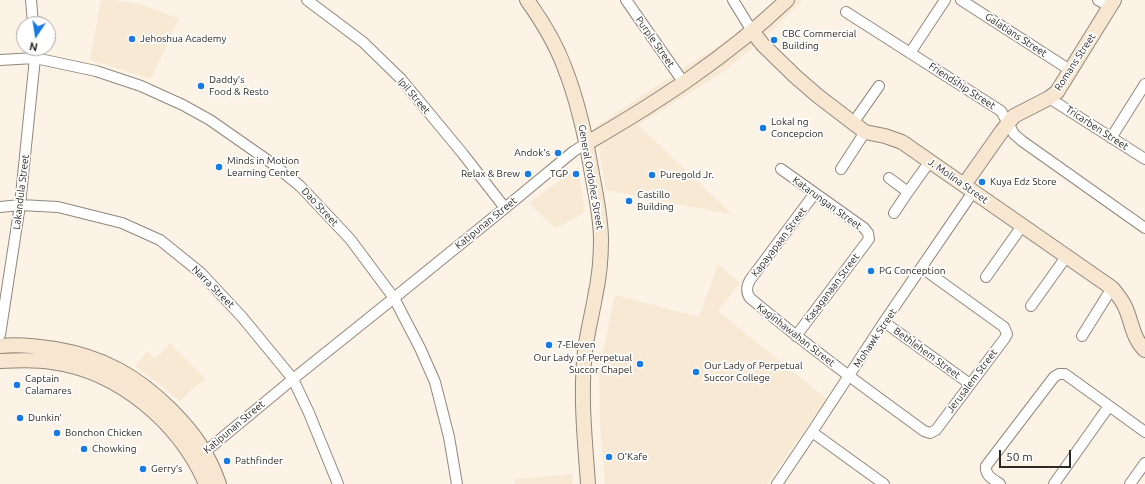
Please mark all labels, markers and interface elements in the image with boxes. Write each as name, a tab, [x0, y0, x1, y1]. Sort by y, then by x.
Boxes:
street label: Galatians Street	[983, 11, 1049, 59]
street label: Purple Street	[633, 14, 677, 70]
north arrow	[16, 16, 56, 56]
place label: CBC Commercial Building	[782, 28, 856, 52]
street label: Romans Street	[1052, 31, 1098, 93]
place label: Jehoshua Academy	[140, 33, 226, 45]
marker: Jehoshua Academy	[127, 34, 137, 44]
marker: CBC Commercial Building	[769, 35, 779, 45]
text: N	[28, 40, 39, 53]
street label: Friendship Street	[926, 60, 998, 112]
place label: Daddy's Food & Resto	[209, 74, 269, 98]
street label: Ipil Street	[395, 75, 433, 117]
marker: Daddy's Food & Resto	[196, 81, 206, 91]
street label: Tricarben Street	[1063, 103, 1131, 153]
place label: Lokal ng Concepcion	[771, 116, 823, 140]
marker: Lokal ng Concepcion	[758, 123, 768, 133]
street label: General Ordoñez Street	[576, 124, 606, 230]
place label: Andok's	[514, 147, 550, 159]
marker: Andok's	[553, 148, 563, 158]
street label: Lakandula Street	[10, 154, 32, 230]
place label: Minds in Motion Learning Center	[227, 155, 299, 178]
street label: J. Molina Street	[926, 156, 990, 206]
marker: Minds in Motion Learning Center	[214, 162, 224, 172]
place label: Relax & Brew	[461, 168, 520, 180]
place label: TGP	[550, 168, 568, 180]
marker: Relax & Brew	[523, 169, 533, 179]
marker: TGP	[571, 169, 581, 179]
place label: Puregold Jr.	[660, 169, 714, 181]
marker: Puregold Jr.	[647, 170, 657, 180]
street label: Katarungan Street	[790, 174, 864, 232]
place label: Kuya Edz Store	[990, 176, 1057, 188]
marker: Kuya Edz Store	[977, 177, 987, 187]
street label: Dao Street	[299, 185, 341, 229]
place label: Castillo Building	[637, 189, 674, 212]
street label: Katipunan Street	[453, 194, 519, 252]
marker: Castillo Building	[624, 196, 634, 206]
street label: Kapayapaan Street	[749, 205, 809, 279]
street label: Kasaganaan Street	[802, 251, 862, 325]
street label: Narra Street	[189, 263, 237, 311]
place label: PG Conception	[879, 265, 945, 277]
marker: PG Conception	[866, 266, 876, 276]
street label: Kaginhawahan Street	[755, 301, 837, 369]
street label: Mohawk Street	[851, 306, 899, 370]
street label: Bethlehem Street	[891, 325, 963, 381]
place label: 7-Eleven	[557, 339, 595, 351]
marker: 7-Eleven	[544, 340, 554, 350]
street label: Jerusalem Street	[944, 347, 1000, 415]
place label: Our Lady of Perpetual Succor Chapel	[533, 352, 632, 376]
marker: Our Lady of Perpetual Succor Chapel	[635, 359, 645, 369]
place label: Our Lady of Perpetual Succor College	[704, 360, 803, 384]
marker: Our Lady of Perpetual Succor College	[691, 367, 701, 377]
place label: Captain Calamares	[25, 373, 71, 396]
marker: Captain Calamares	[12, 380, 22, 390]
street label: Katipunan Street	[201, 398, 267, 456]
place label: Dunkin'	[28, 412, 62, 424]
marker: Dunkin'	[15, 413, 25, 423]
place label: Bonchon Chicken	[65, 427, 142, 439]
marker: Bonchon Chicken	[52, 428, 62, 438]
scale bar	[1001, 442, 1073, 468]
place label: Chowking	[92, 443, 136, 455]
marker: Chowking	[79, 444, 89, 454]
text: 50 m	[1006, 450, 1033, 463]
place label: O’Kafe	[617, 451, 648, 463]
marker: O’Kafe	[604, 452, 614, 462]
place label: Pathfinder	[235, 455, 283, 467]
marker: Pathfinder	[222, 456, 232, 466]
place label: Gerry’s	[151, 463, 182, 475]
marker: Gerry’s	[138, 464, 148, 474]

